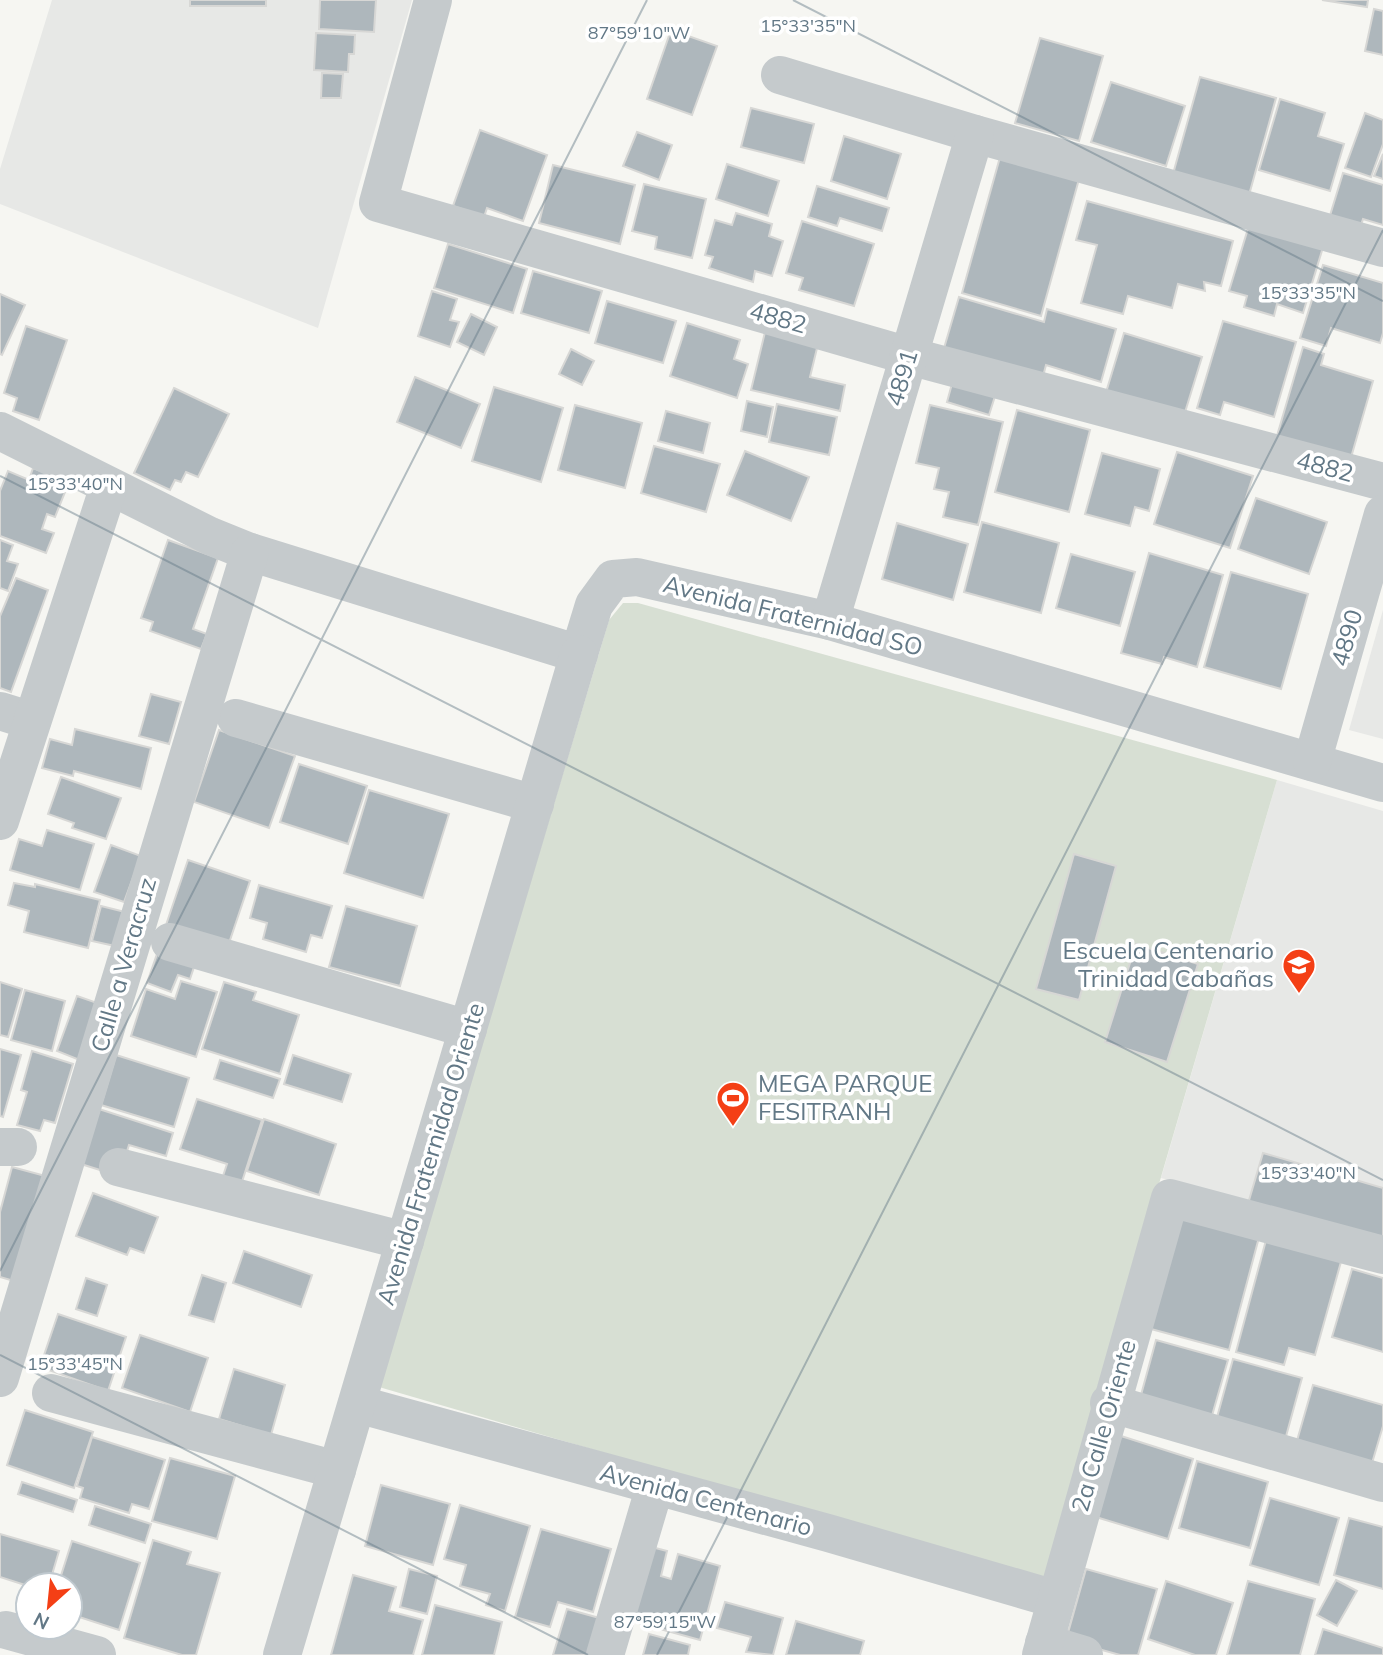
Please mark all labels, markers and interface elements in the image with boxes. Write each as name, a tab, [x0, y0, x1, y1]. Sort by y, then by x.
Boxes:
text: 15°33'35"N	[760, 14, 856, 37]
text: 87°59'10"W	[588, 21, 690, 44]
text: 15°33'35"N	[1260, 281, 1356, 304]
street label: 4882	[746, 295, 810, 339]
street label: 4891	[878, 346, 924, 410]
street label: 4882	[1294, 444, 1357, 488]
text: 15°33'40"N	[27, 472, 123, 495]
street label: Avenida Fraternidad SO	[660, 568, 926, 662]
street label: 4890	[1324, 606, 1368, 670]
street label: Calle a Veracruz	[84, 874, 162, 1055]
place label: Escuela Centenario Trinidad Cabañas	[1062, 935, 1274, 993]
school or university icon: Escuela Centenario Trinidad Cabañas	[1280, 946, 1318, 995]
street label: Avenida Fraternidad Oriente	[370, 999, 490, 1308]
place label: MEGA PARQUE FESITRANH	[758, 1068, 932, 1126]
sports icon: MEGA PARQUE FESITRANH	[714, 1079, 752, 1128]
text: 15°33'40"N	[1260, 1161, 1356, 1184]
street label: 2a Calle Oriente	[1064, 1336, 1142, 1515]
text: 15°33'45"N	[27, 1352, 123, 1375]
street label: Avenida Centenario	[597, 1456, 815, 1542]
north arrow	[14, 1571, 84, 1641]
text: N	[29, 1607, 53, 1635]
text: 87°59'15"W	[614, 1610, 716, 1633]

